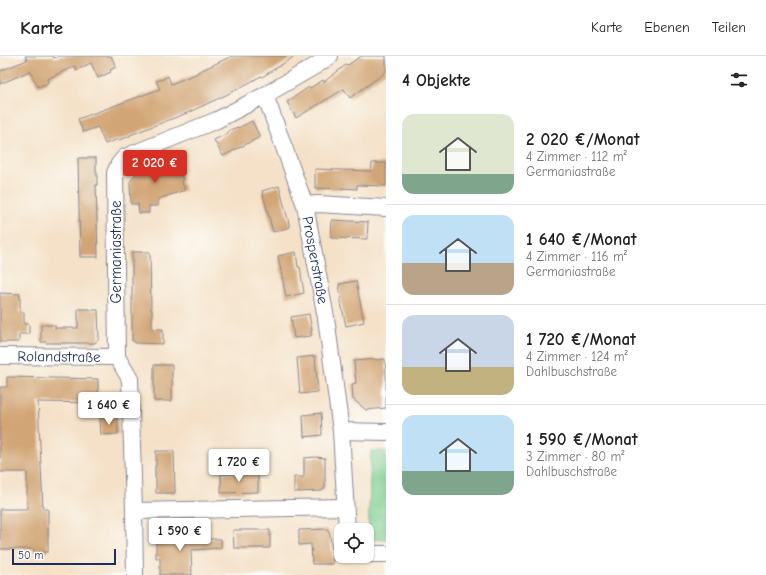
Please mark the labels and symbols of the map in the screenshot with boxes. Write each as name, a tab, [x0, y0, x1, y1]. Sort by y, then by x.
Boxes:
pin: 2 020 €	[118, 150, 192, 184]
street label: Germaniastraße	[107, 200, 125, 304]
street label: Prosperstraße	[298, 215, 332, 306]
street label: Rolandstraße	[17, 347, 101, 366]
pin: 1 640 €	[72, 392, 146, 426]
pin: 1 720 €	[202, 449, 276, 483]
pin: 1 590 €	[143, 518, 217, 552]
scale bar	[12, 547, 116, 566]

